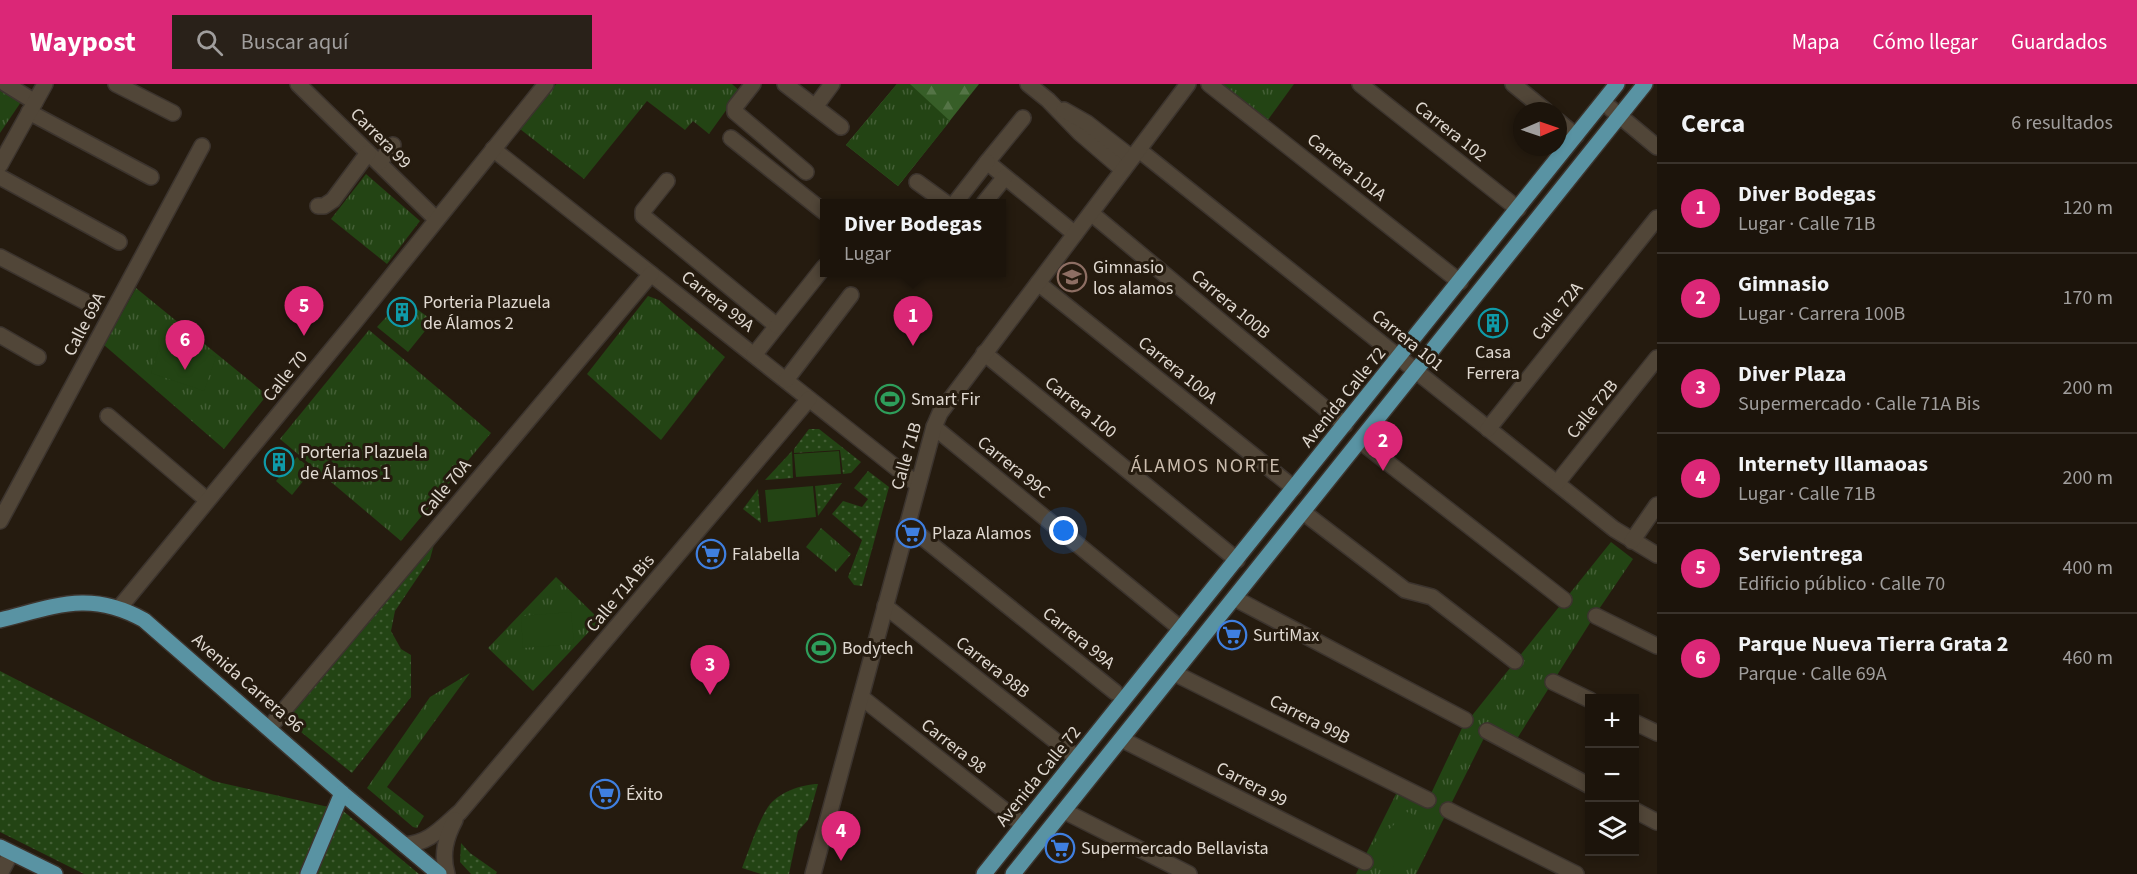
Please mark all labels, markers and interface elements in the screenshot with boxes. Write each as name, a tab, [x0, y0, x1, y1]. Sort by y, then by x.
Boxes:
search box	[172, 15, 592, 69]
text: Waypost	[30, 22, 136, 62]
icon: search	[193, 26, 226, 59]
text: Buscar aquí	[241, 26, 349, 58]
text: Mapa	[1792, 27, 1840, 57]
text: Cómo llegar	[1873, 27, 1978, 57]
text: Guardados	[2011, 27, 2107, 57]
street label: Carrera 102	[1409, 95, 1492, 168]
street label: Carrera 99	[345, 102, 417, 174]
north arrow	[1513, 102, 1567, 156]
text: Cerca	[1681, 105, 1745, 142]
text: 6 resultados	[2011, 109, 2113, 137]
street label: Carrera 101A	[1302, 128, 1392, 207]
text: Diver Bodegas	[1738, 178, 1876, 210]
text: 1	[1695, 194, 1706, 222]
text: 120 m	[2063, 194, 2113, 222]
popup	[820, 199, 1006, 277]
text: Diver Bodegas	[844, 208, 982, 240]
text: Lugar · Calle 71B	[1738, 210, 1875, 238]
text: Lugar	[844, 240, 891, 268]
place label: Gimnasio los alamos	[1093, 255, 1173, 301]
school or university icon: Gimnasio los alamos	[1056, 261, 1088, 293]
street label: Carrera 100B	[1186, 264, 1276, 345]
street label: Carrera 99A	[676, 265, 760, 338]
text: Gimnasio	[1738, 268, 1829, 300]
street label: Calle 72A	[1526, 277, 1589, 346]
text: 2	[1695, 284, 1706, 312]
text: 170 m	[2063, 284, 2113, 312]
pin: 5	[284, 286, 324, 336]
street label: Calle 69A	[57, 288, 112, 360]
place label: Porteria Plazuela de Álamos 2	[423, 290, 551, 336]
building icon: Porteria Plazuela de Álamos 2	[386, 296, 418, 328]
pin: 1	[894, 296, 932, 346]
text: Lugar · Carrera 100B	[1738, 300, 1905, 328]
street label: Carrera 101	[1366, 304, 1449, 377]
building icon: Casa Ferrera	[1477, 307, 1509, 339]
pin: 6	[166, 320, 204, 370]
street label: Carrera 100A	[1133, 331, 1223, 410]
place label: Casa Ferrera	[1466, 340, 1520, 386]
street label: Avenida Calle 72	[1296, 342, 1390, 452]
street label: Calle 70	[257, 346, 314, 407]
text: Diver Plaza	[1738, 358, 1846, 390]
street label: Carrera 100	[1039, 371, 1122, 444]
street label: Calle 72B	[1561, 374, 1624, 444]
text: 3	[1695, 374, 1706, 402]
text: 200 m	[2063, 374, 2113, 402]
sports icon: Smart Fir	[874, 383, 906, 415]
place label: Smart Fir	[911, 387, 981, 412]
text: Supermercado · Calle 71A Bis	[1738, 390, 1980, 418]
street label: Calle 71B	[885, 419, 928, 493]
pin: 2	[1364, 422, 1402, 471]
street label: Carrera 99C	[972, 430, 1055, 505]
place label: Porteria Plazuela de Álamos 1	[300, 440, 428, 486]
building icon: Porteria Plazuela de Álamos 1	[263, 446, 295, 478]
text: Internety Illamaoas	[1738, 448, 1928, 480]
district label: ÁLAMOS NORTE	[1131, 452, 1281, 480]
street label: Calle 70A	[414, 454, 477, 523]
text: 4	[1695, 464, 1706, 492]
text: 200 m	[2063, 464, 2113, 492]
text: Lugar · Calle 71B	[1738, 480, 1875, 508]
your location	[1049, 516, 1078, 545]
supermarket icon: Plaza Alamos	[895, 517, 927, 549]
place label: Plaza Alamos	[932, 521, 1031, 546]
supermarket icon: Falabella	[695, 538, 727, 570]
text: Servientrega	[1738, 538, 1863, 570]
place label: Falabella	[732, 542, 800, 567]
street label: Calle 71A Bis	[580, 549, 660, 638]
text: 5	[1695, 554, 1706, 582]
text: 400 m	[2063, 554, 2113, 582]
text: Edificio público · Calle 70	[1738, 570, 1945, 598]
street label: Carrera 99A	[1037, 601, 1120, 676]
supermarket icon: SurtiMax	[1216, 619, 1248, 651]
place label: SurtiMax	[1253, 623, 1319, 648]
street label: Avenida Carrera 96	[186, 628, 309, 739]
text: Parque Nueva Tierra Grata 2	[1738, 628, 2008, 660]
street label: Carrera 98B	[950, 631, 1035, 704]
sports icon: Bodytech	[805, 632, 837, 664]
place label: Bodytech	[842, 636, 914, 661]
text: 6	[1695, 644, 1706, 672]
text: 460 m	[2063, 644, 2113, 672]
pin: 3	[690, 646, 730, 695]
text: Parque · Calle 69A	[1738, 660, 1887, 688]
street label: Carrera 99B	[1265, 688, 1354, 750]
map controls	[1585, 694, 1639, 856]
button: +	[1585, 694, 1639, 748]
street label: Carrera 98	[916, 713, 992, 780]
street label: Avenida Calle 72	[990, 721, 1087, 832]
button: −	[1585, 748, 1639, 802]
street label: Carrera 99	[1212, 756, 1292, 813]
supermarket icon: Éxito	[589, 778, 621, 810]
place label: Éxito	[626, 782, 663, 807]
button: layers	[1585, 802, 1639, 856]
pin: 4	[822, 812, 860, 861]
supermarket icon: Supermercado Bellavista	[1044, 832, 1076, 864]
place label: Supermercado Bellavista	[1081, 836, 1268, 861]

